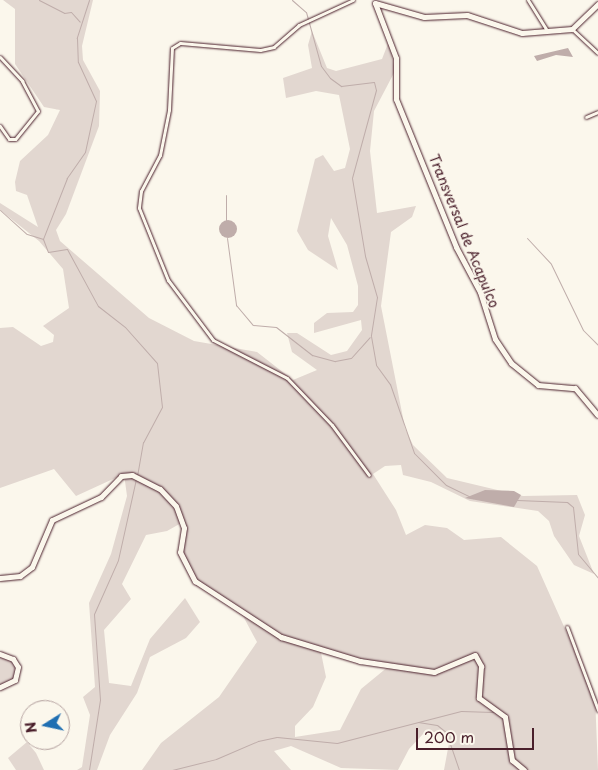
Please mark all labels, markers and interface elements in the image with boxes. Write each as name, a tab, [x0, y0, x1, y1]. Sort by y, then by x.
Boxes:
street label: Transversal de Acapulco	[425, 151, 503, 311]
north arrow	[20, 700, 70, 750]
scale bar	[418, 718, 536, 750]
text: N	[19, 720, 42, 735]
text: 200 m	[424, 725, 474, 748]

